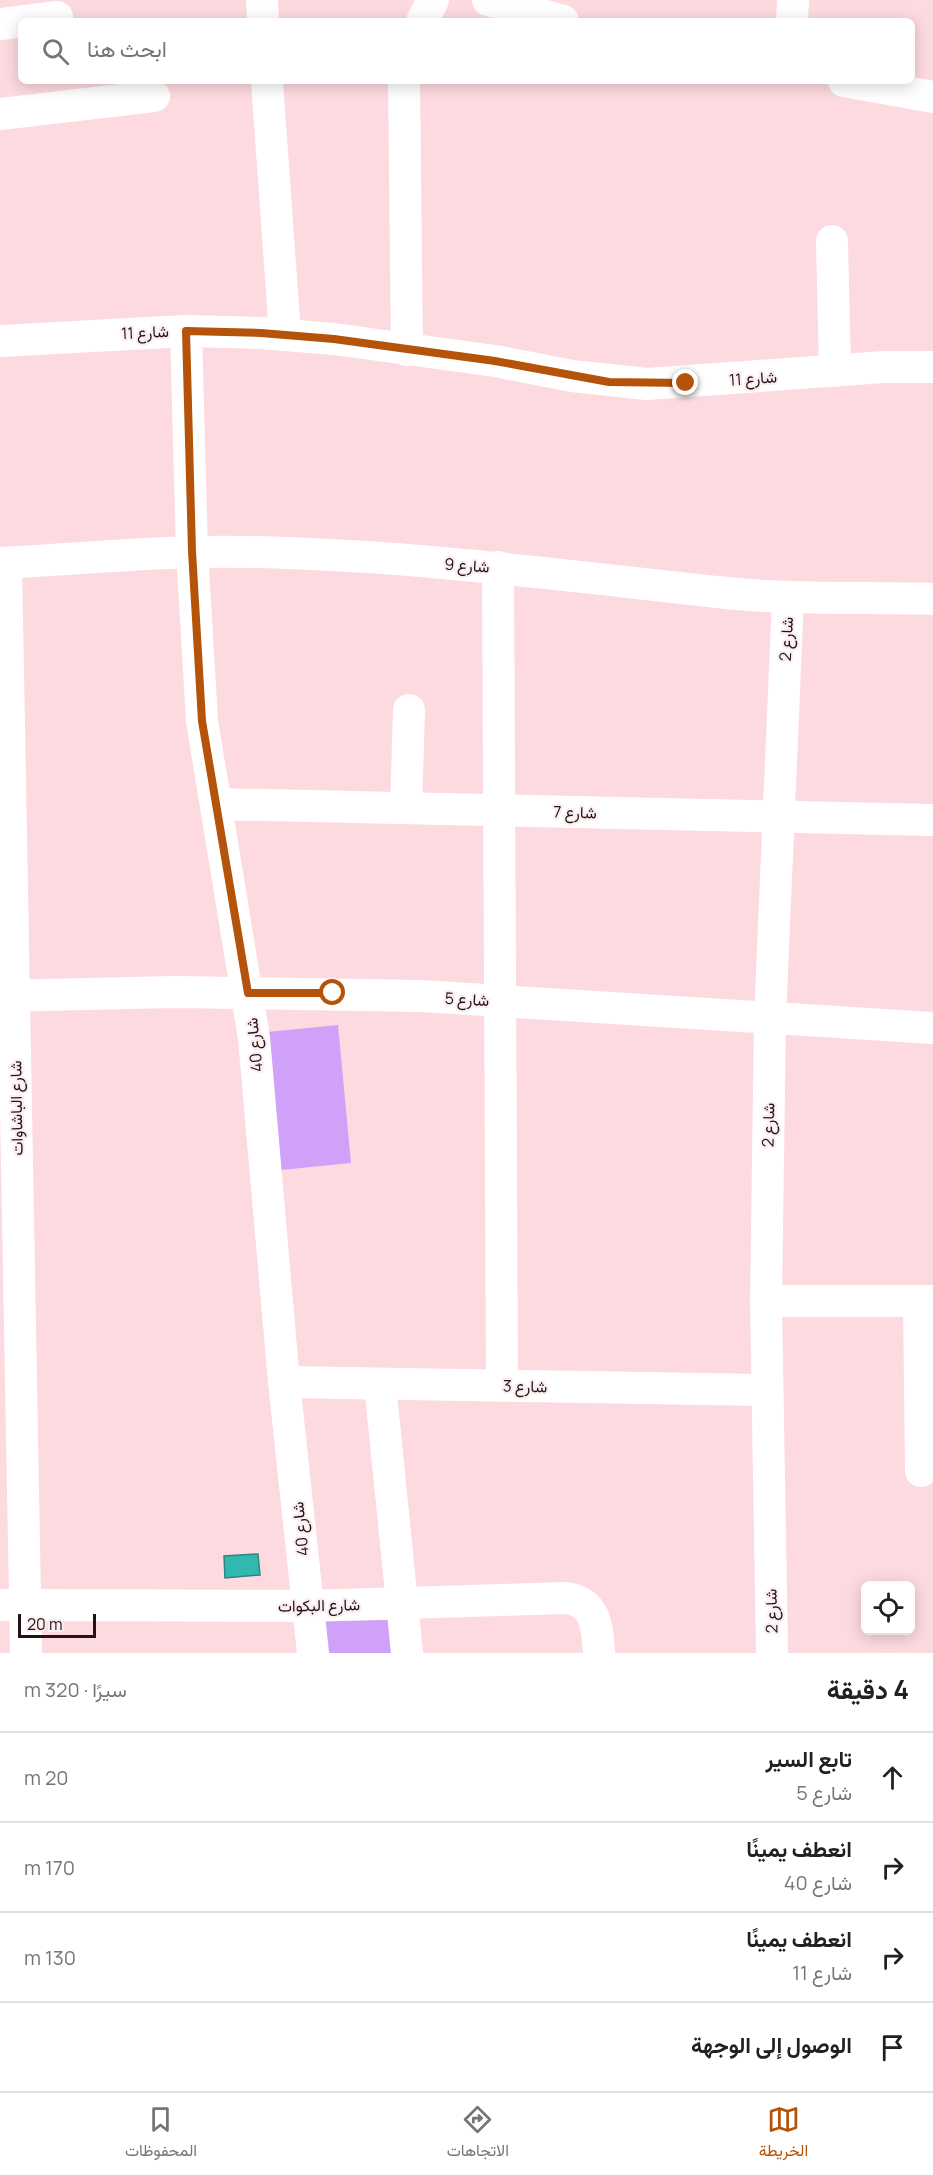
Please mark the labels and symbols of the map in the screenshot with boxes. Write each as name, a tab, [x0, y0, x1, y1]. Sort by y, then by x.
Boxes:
street label: شارع 11	[121, 320, 170, 345]
street label: شارع 11	[728, 365, 778, 392]
route end	[672, 369, 698, 395]
street label: شارع 9	[444, 552, 490, 579]
street label: شارع 2	[774, 616, 799, 662]
street label: شارع 7	[553, 801, 597, 824]
route start	[319, 979, 345, 1005]
street label: شارع 5	[444, 987, 490, 1012]
street label: شارع 40	[240, 1017, 269, 1073]
street label: شارع الباشاوات	[4, 1060, 29, 1156]
street label: شارع 2	[757, 1103, 780, 1147]
street label: شارع 3	[503, 1375, 547, 1398]
street label: شارع 40	[286, 1501, 315, 1557]
street label: شارع 2	[760, 1589, 783, 1633]
street label: شارع البكوات	[278, 1593, 360, 1618]
scale bar	[18, 1611, 96, 1638]

